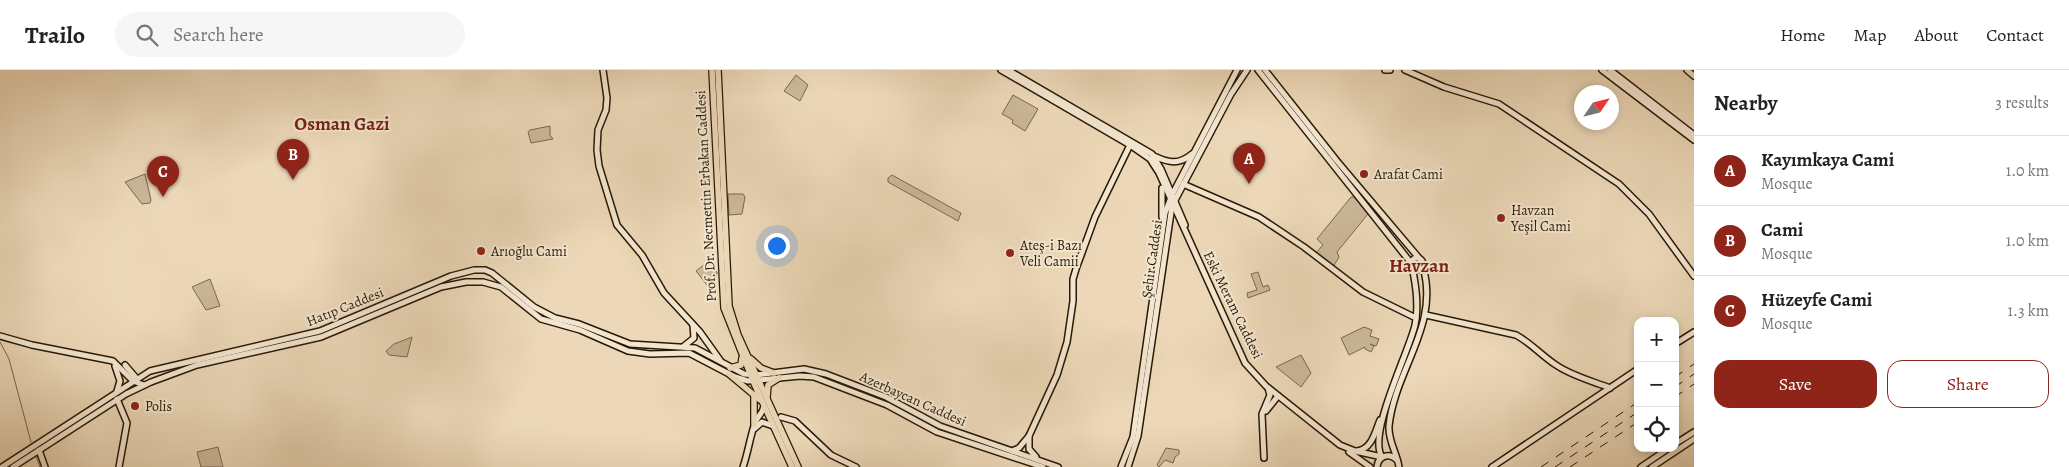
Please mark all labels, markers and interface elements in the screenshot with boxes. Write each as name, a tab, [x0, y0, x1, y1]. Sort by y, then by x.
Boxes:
search box	[115, 12, 465, 57]
text: Trailo	[25, 19, 85, 51]
icon: search	[133, 21, 161, 49]
text: Search here	[173, 22, 264, 48]
text: Home	[1780, 23, 1825, 47]
text: Map	[1853, 23, 1886, 47]
text: About	[1914, 23, 1958, 47]
text: Contact	[1986, 23, 2044, 47]
north arrow	[1574, 85, 1619, 130]
text: Nearby	[1714, 89, 1777, 117]
street label: Prof. Dr. Necmettin Erbakan Caddesi	[691, 90, 721, 302]
text: 3 results	[1995, 92, 2049, 114]
district label: Osman Gazi	[294, 111, 390, 137]
pin: B	[277, 139, 309, 180]
pin: A	[1233, 143, 1265, 184]
text: Kayımkaya Cami	[1761, 147, 1894, 173]
pin: C	[147, 156, 179, 197]
text: A	[1725, 160, 1735, 182]
text: 1.0 km	[2006, 160, 2049, 182]
place label: Arafat Cami	[1373, 165, 1443, 184]
marker: Arafat Cami	[1358, 168, 1370, 180]
text: Mosque	[1761, 173, 1813, 195]
place label: Havzan Yeşil Cami	[1510, 201, 1571, 236]
marker: Havzan Yeşil Cami	[1495, 212, 1507, 224]
text: Cami	[1761, 217, 1803, 243]
street label: Şehir Caddesi	[1137, 218, 1167, 300]
text: B	[1725, 230, 1735, 252]
text: 1.0 km	[2006, 230, 2049, 252]
your location	[764, 233, 790, 259]
place label: Ateş-i Bazı Veli Camii	[1019, 236, 1082, 271]
place label: Arıoğlu Cami	[490, 242, 567, 261]
text: Mosque	[1761, 243, 1813, 265]
marker: Arıoğlu Cami	[475, 245, 487, 257]
marker: Ateş-i Bazı Veli Camii	[1004, 247, 1016, 259]
street label: Eski Meram Caddesi	[1199, 248, 1267, 362]
district label: Havzan	[1389, 253, 1449, 279]
street label: Hatıp Caddesi	[304, 283, 386, 331]
text: Hüzeyfe Cami	[1761, 287, 1872, 313]
text: C	[1725, 300, 1735, 322]
text: 1.3 km	[2008, 300, 2049, 322]
text: Mosque	[1761, 313, 1813, 335]
map controls	[1634, 317, 1679, 452]
button: +	[1634, 317, 1679, 362]
button: Save	[1714, 360, 1877, 408]
button: Share	[1887, 360, 2049, 408]
button: −	[1634, 362, 1679, 407]
street label: Azerbaycan Caddesi	[856, 367, 969, 431]
place label: Polis	[145, 397, 172, 416]
marker: Polis	[129, 400, 141, 412]
button: locate	[1634, 407, 1679, 452]

